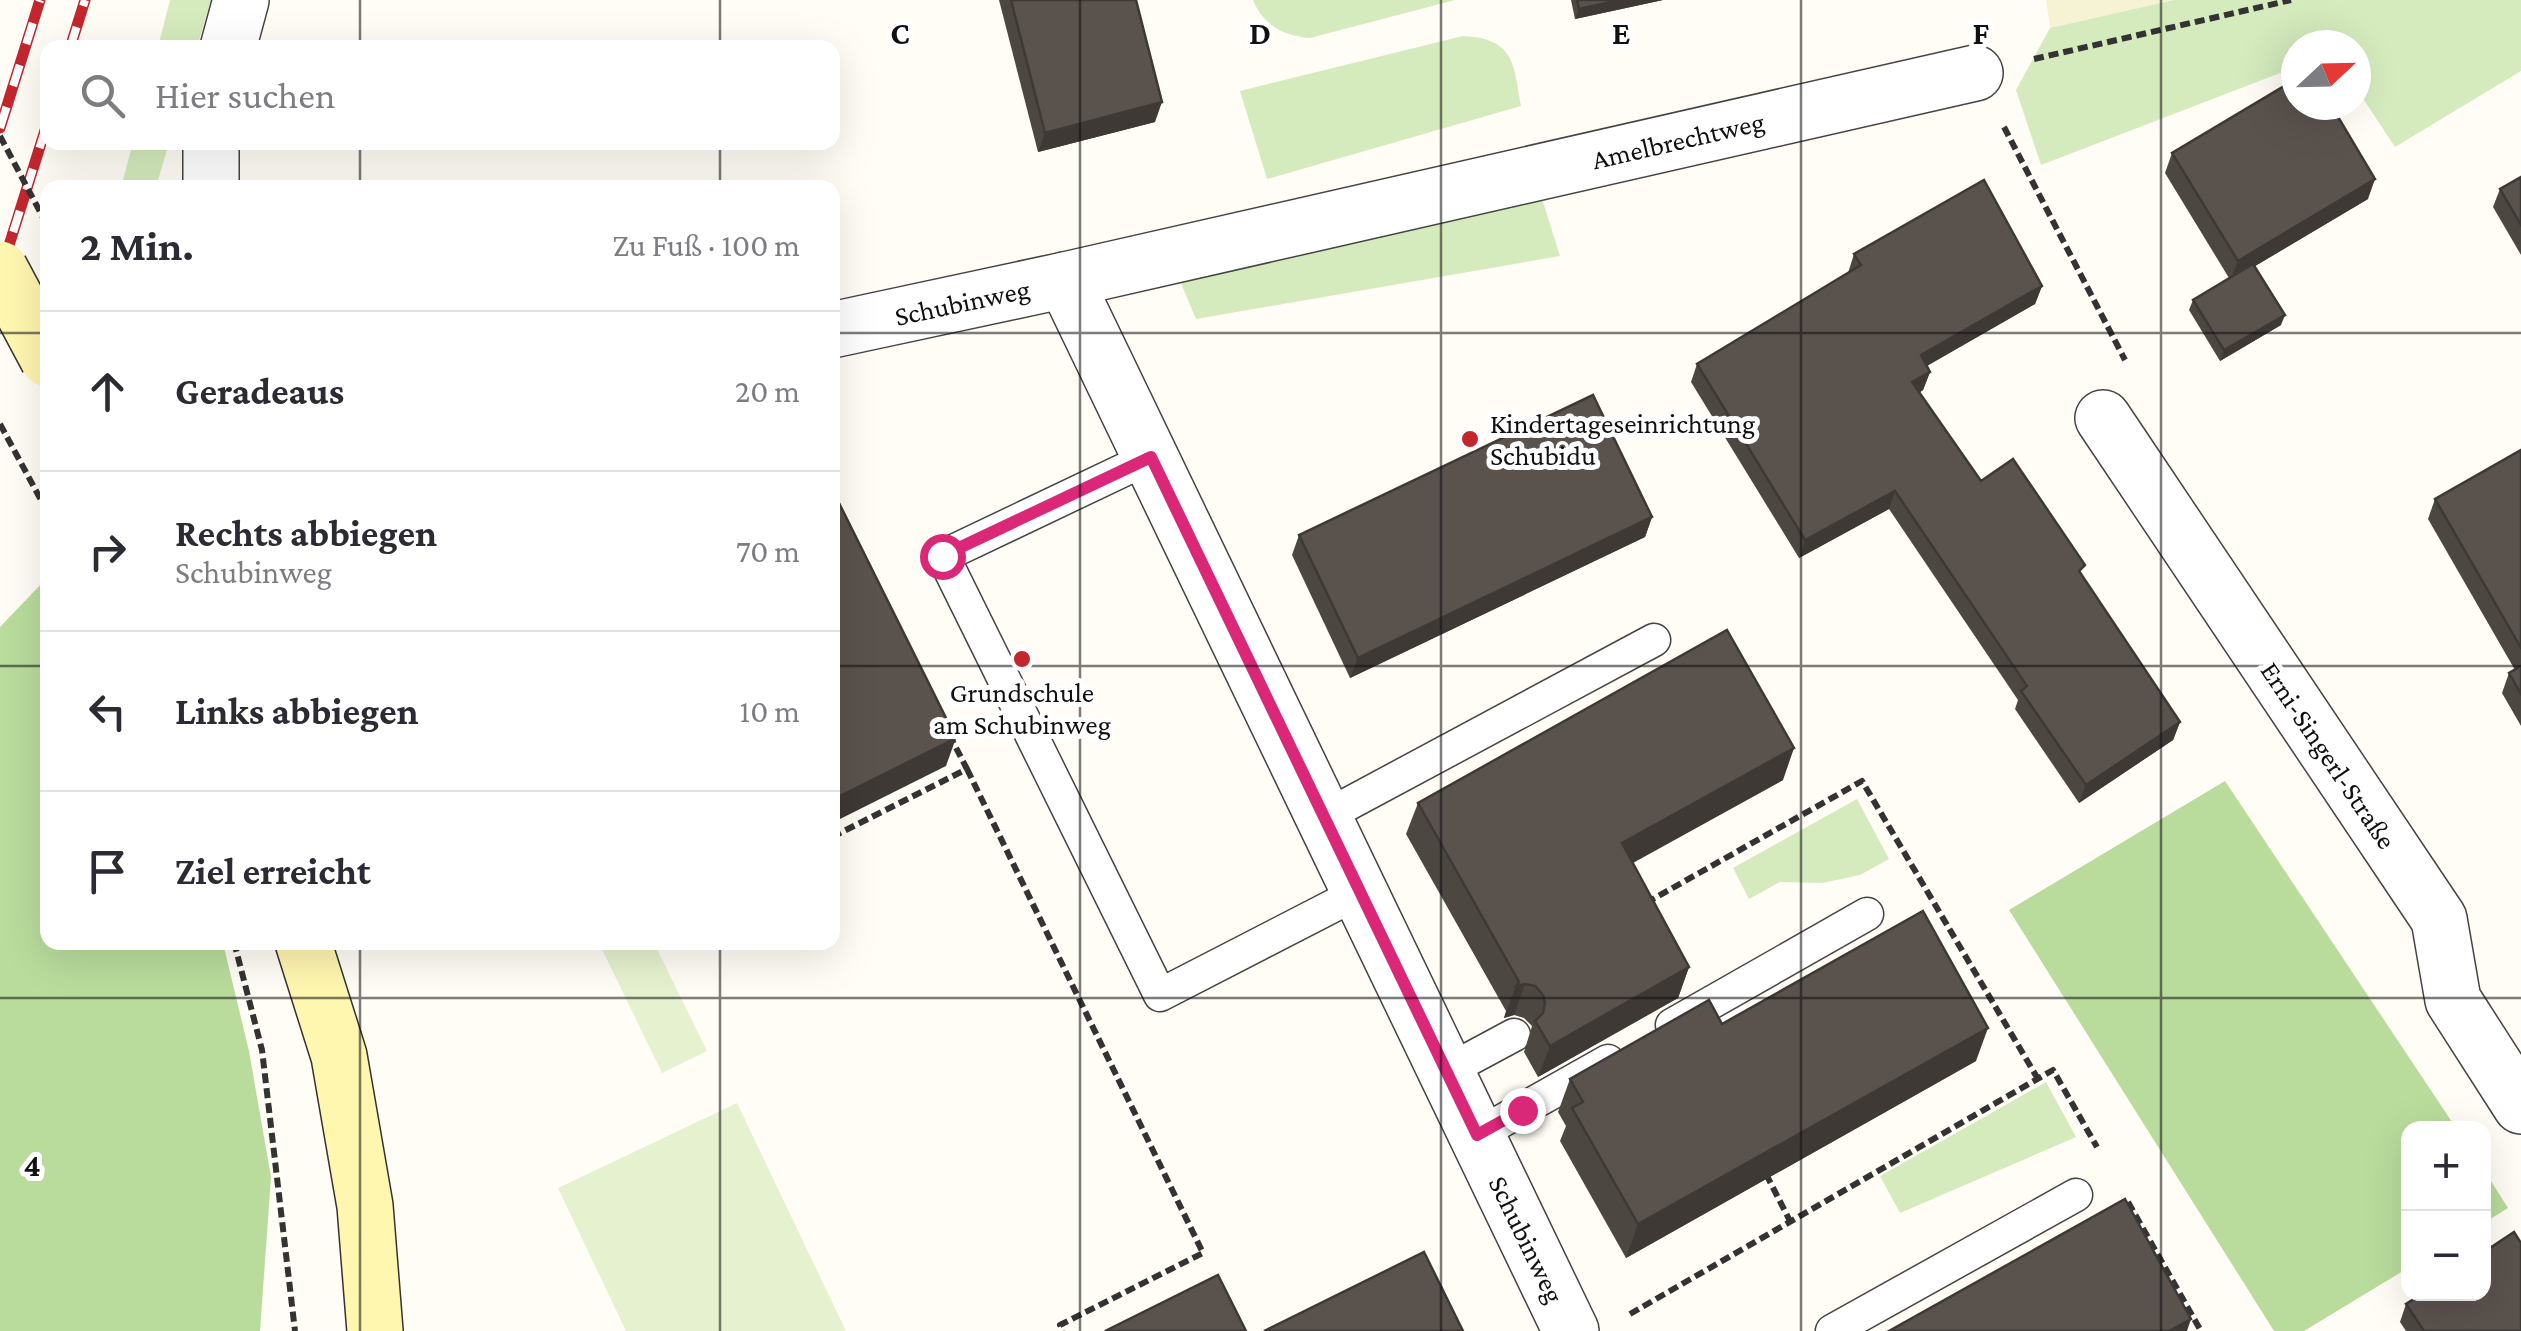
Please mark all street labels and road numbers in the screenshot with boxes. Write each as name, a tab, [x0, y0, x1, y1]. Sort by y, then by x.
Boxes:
street label: Amelbrechtweg	[1589, 105, 1768, 175]
street label: Schubinweg	[892, 273, 1033, 332]
street label: Erni-Singerl-Straße	[2255, 656, 2403, 855]
street label: Schubinweg	[1483, 1171, 1571, 1308]

